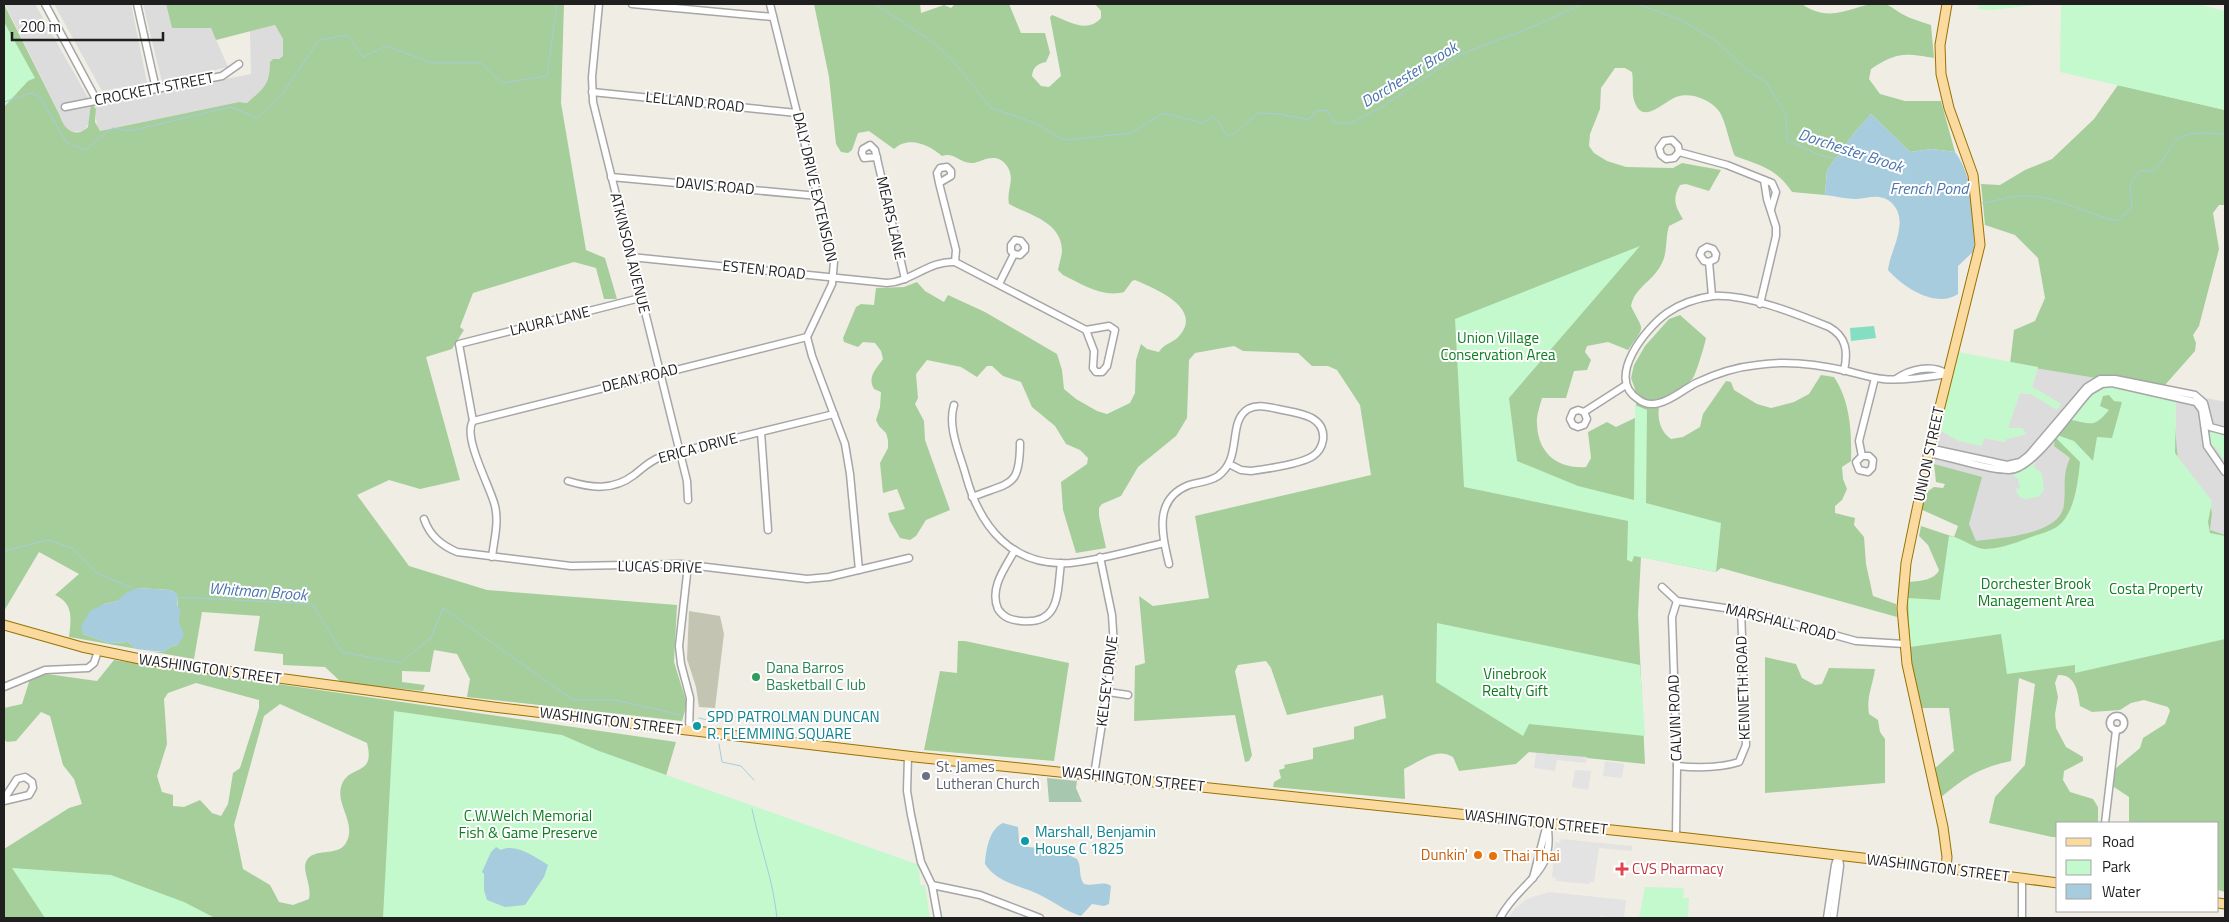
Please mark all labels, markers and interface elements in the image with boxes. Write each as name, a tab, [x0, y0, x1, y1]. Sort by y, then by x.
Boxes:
scale bar	[12, 10, 164, 42]
text: 200 m	[20, 15, 61, 38]
water label: Dorchester Brook	[1356, 34, 1463, 113]
street label: CROCKETT STREET	[92, 66, 216, 111]
street label: LELLAND ROAD	[644, 85, 746, 118]
street label: DALY DRIVE EXTENSION	[787, 110, 844, 264]
water label: Dorchester Brook	[1795, 122, 1908, 179]
street label: DAVIS ROAD	[674, 171, 756, 200]
street label: MEARS LANE	[871, 174, 912, 262]
water label: French Pond	[1890, 176, 1970, 200]
street label: ATKINSON AVENUE	[604, 190, 657, 316]
street label: ESTEN ROAD	[721, 254, 807, 285]
street label: LAURA LANE	[507, 299, 592, 342]
park label: Union Village Conservation Area	[1440, 326, 1556, 366]
street label: DEAN ROAD	[599, 357, 680, 398]
street label: UNION STREET	[1907, 404, 1950, 504]
street label: ERICA DRIVE	[656, 426, 740, 469]
street label: LUCAS DRIVE	[617, 554, 703, 579]
park label: Dorchester Brook Management Area	[1978, 572, 2095, 612]
water label: Whitman Brook	[208, 576, 310, 607]
park label: Costa Property	[2109, 577, 2203, 600]
street label: MARSHALL ROAD	[1723, 597, 1839, 646]
street label: KELSEY DRIVE	[1090, 634, 1123, 728]
street label: KENNETH ROAD	[1729, 635, 1756, 741]
street label: WASHINGTON STREET	[137, 647, 283, 690]
place label: Dana Barros Basketball C lub	[766, 656, 866, 696]
park label: Vinebrook Realty Gift	[1482, 662, 1549, 702]
marker: Dana Barros Basketball C lub	[750, 671, 762, 683]
street label: CALVIN ROAD	[1661, 674, 1688, 762]
street label: WASHINGTON STREET	[538, 700, 684, 741]
place label: SPD PATROLMAN DUNCAN R. FLEMMING SQUARE	[707, 705, 880, 745]
marker: SPD PATROLMAN DUNCAN R. FLEMMING SQUARE	[691, 720, 703, 732]
place label: St. James Lutheran Church	[936, 755, 1040, 795]
street label: WASHINGTON STREET	[1060, 760, 1206, 797]
marker: St. James Lutheran Church	[920, 770, 932, 782]
street label: WASHINGTON STREET	[1463, 803, 1609, 840]
park label: C.W.Welch Memorial Fish & Game Preserve	[458, 804, 598, 844]
place label: Marshall, Benjamin House C 1825	[1035, 820, 1156, 860]
legend	[2056, 822, 2219, 912]
text: Road	[2102, 830, 2134, 853]
marker: Marshall, Benjamin House C 1825	[1019, 835, 1031, 847]
place label: Dunkin'	[1421, 843, 1468, 866]
place label: Thai Thai	[1503, 844, 1560, 867]
street label: WASHINGTON STREET	[1865, 847, 2011, 888]
marker: Dunkin'	[1472, 849, 1484, 861]
marker: Thai Thai	[1487, 850, 1499, 862]
text: Park	[2102, 855, 2131, 878]
place label: CVS Pharmacy	[1632, 857, 1724, 880]
marker: CVS Pharmacy	[1616, 863, 1628, 875]
text: Water	[2102, 880, 2141, 903]

